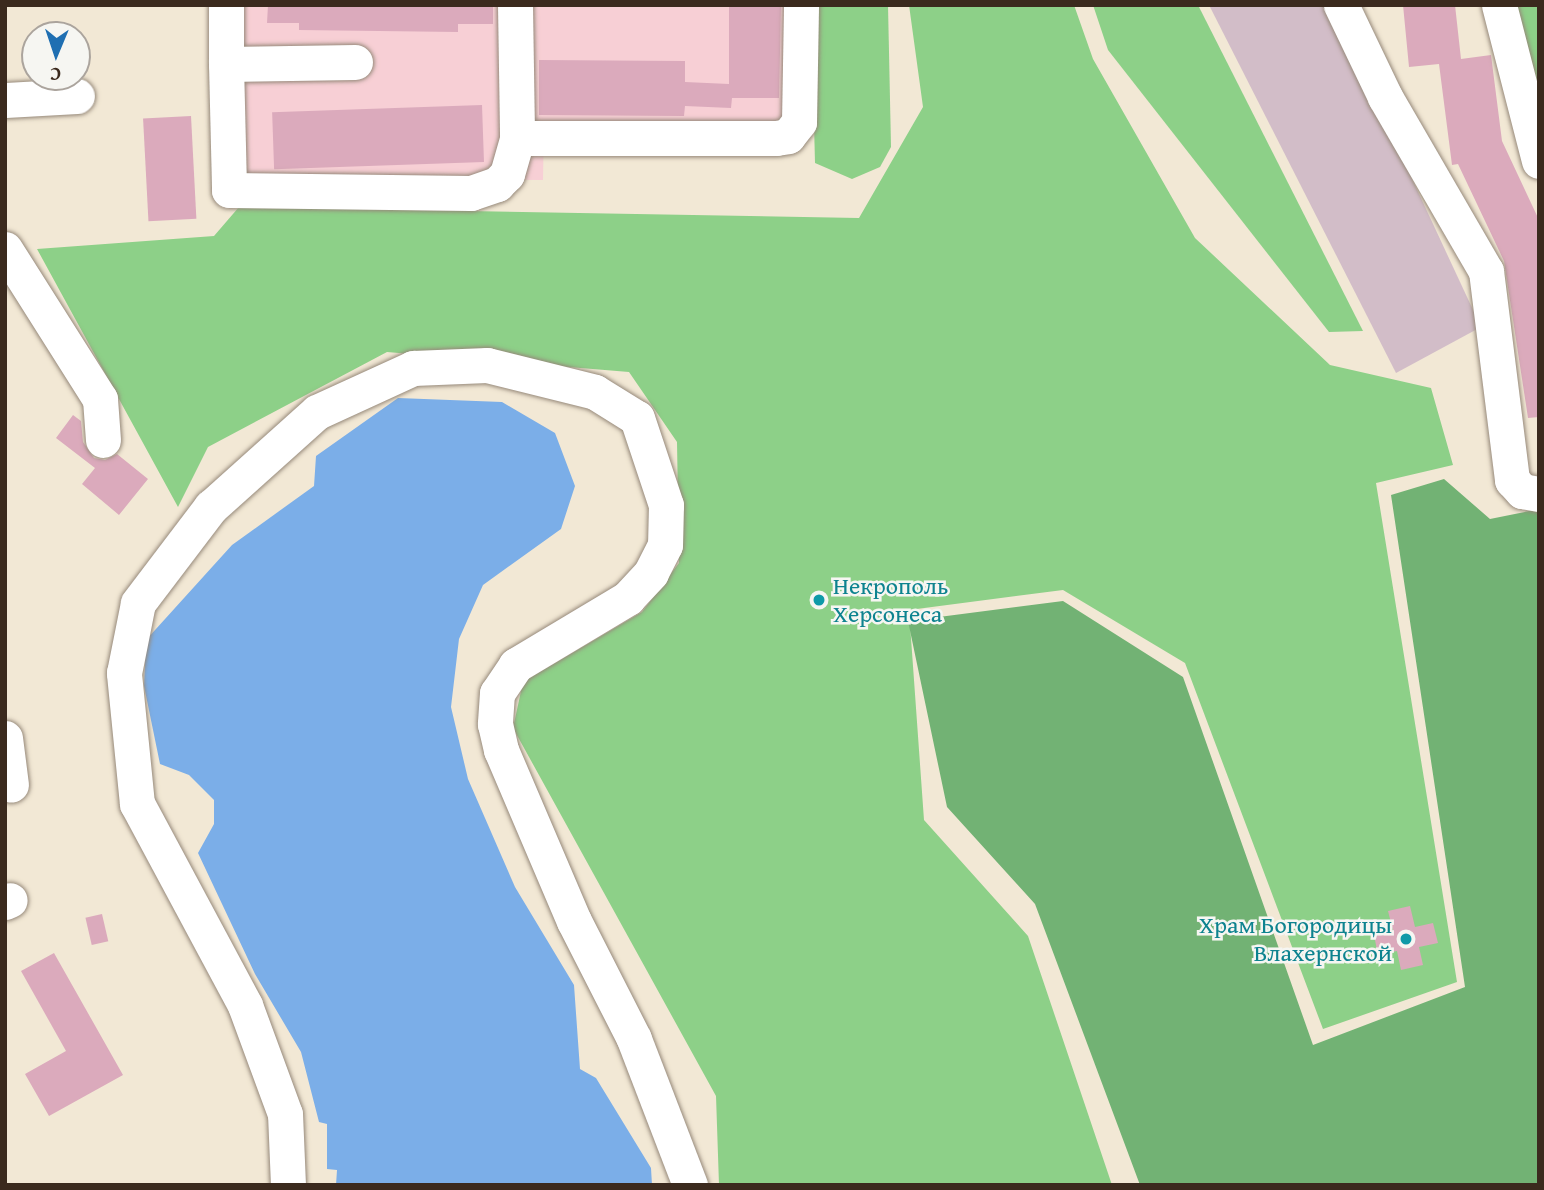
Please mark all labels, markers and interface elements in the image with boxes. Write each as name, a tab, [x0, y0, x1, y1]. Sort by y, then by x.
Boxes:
north arrow	[21, 21, 91, 91]
text: С	[49, 61, 61, 89]
place label: Некрополь Херсонеса	[833, 572, 948, 628]
marker: Некрополь Херсонеса	[811, 592, 827, 608]
place label: Храм Богородицы Влахернской	[1199, 911, 1392, 967]
marker: Храм Богородицы Влахернской	[1398, 931, 1414, 947]

